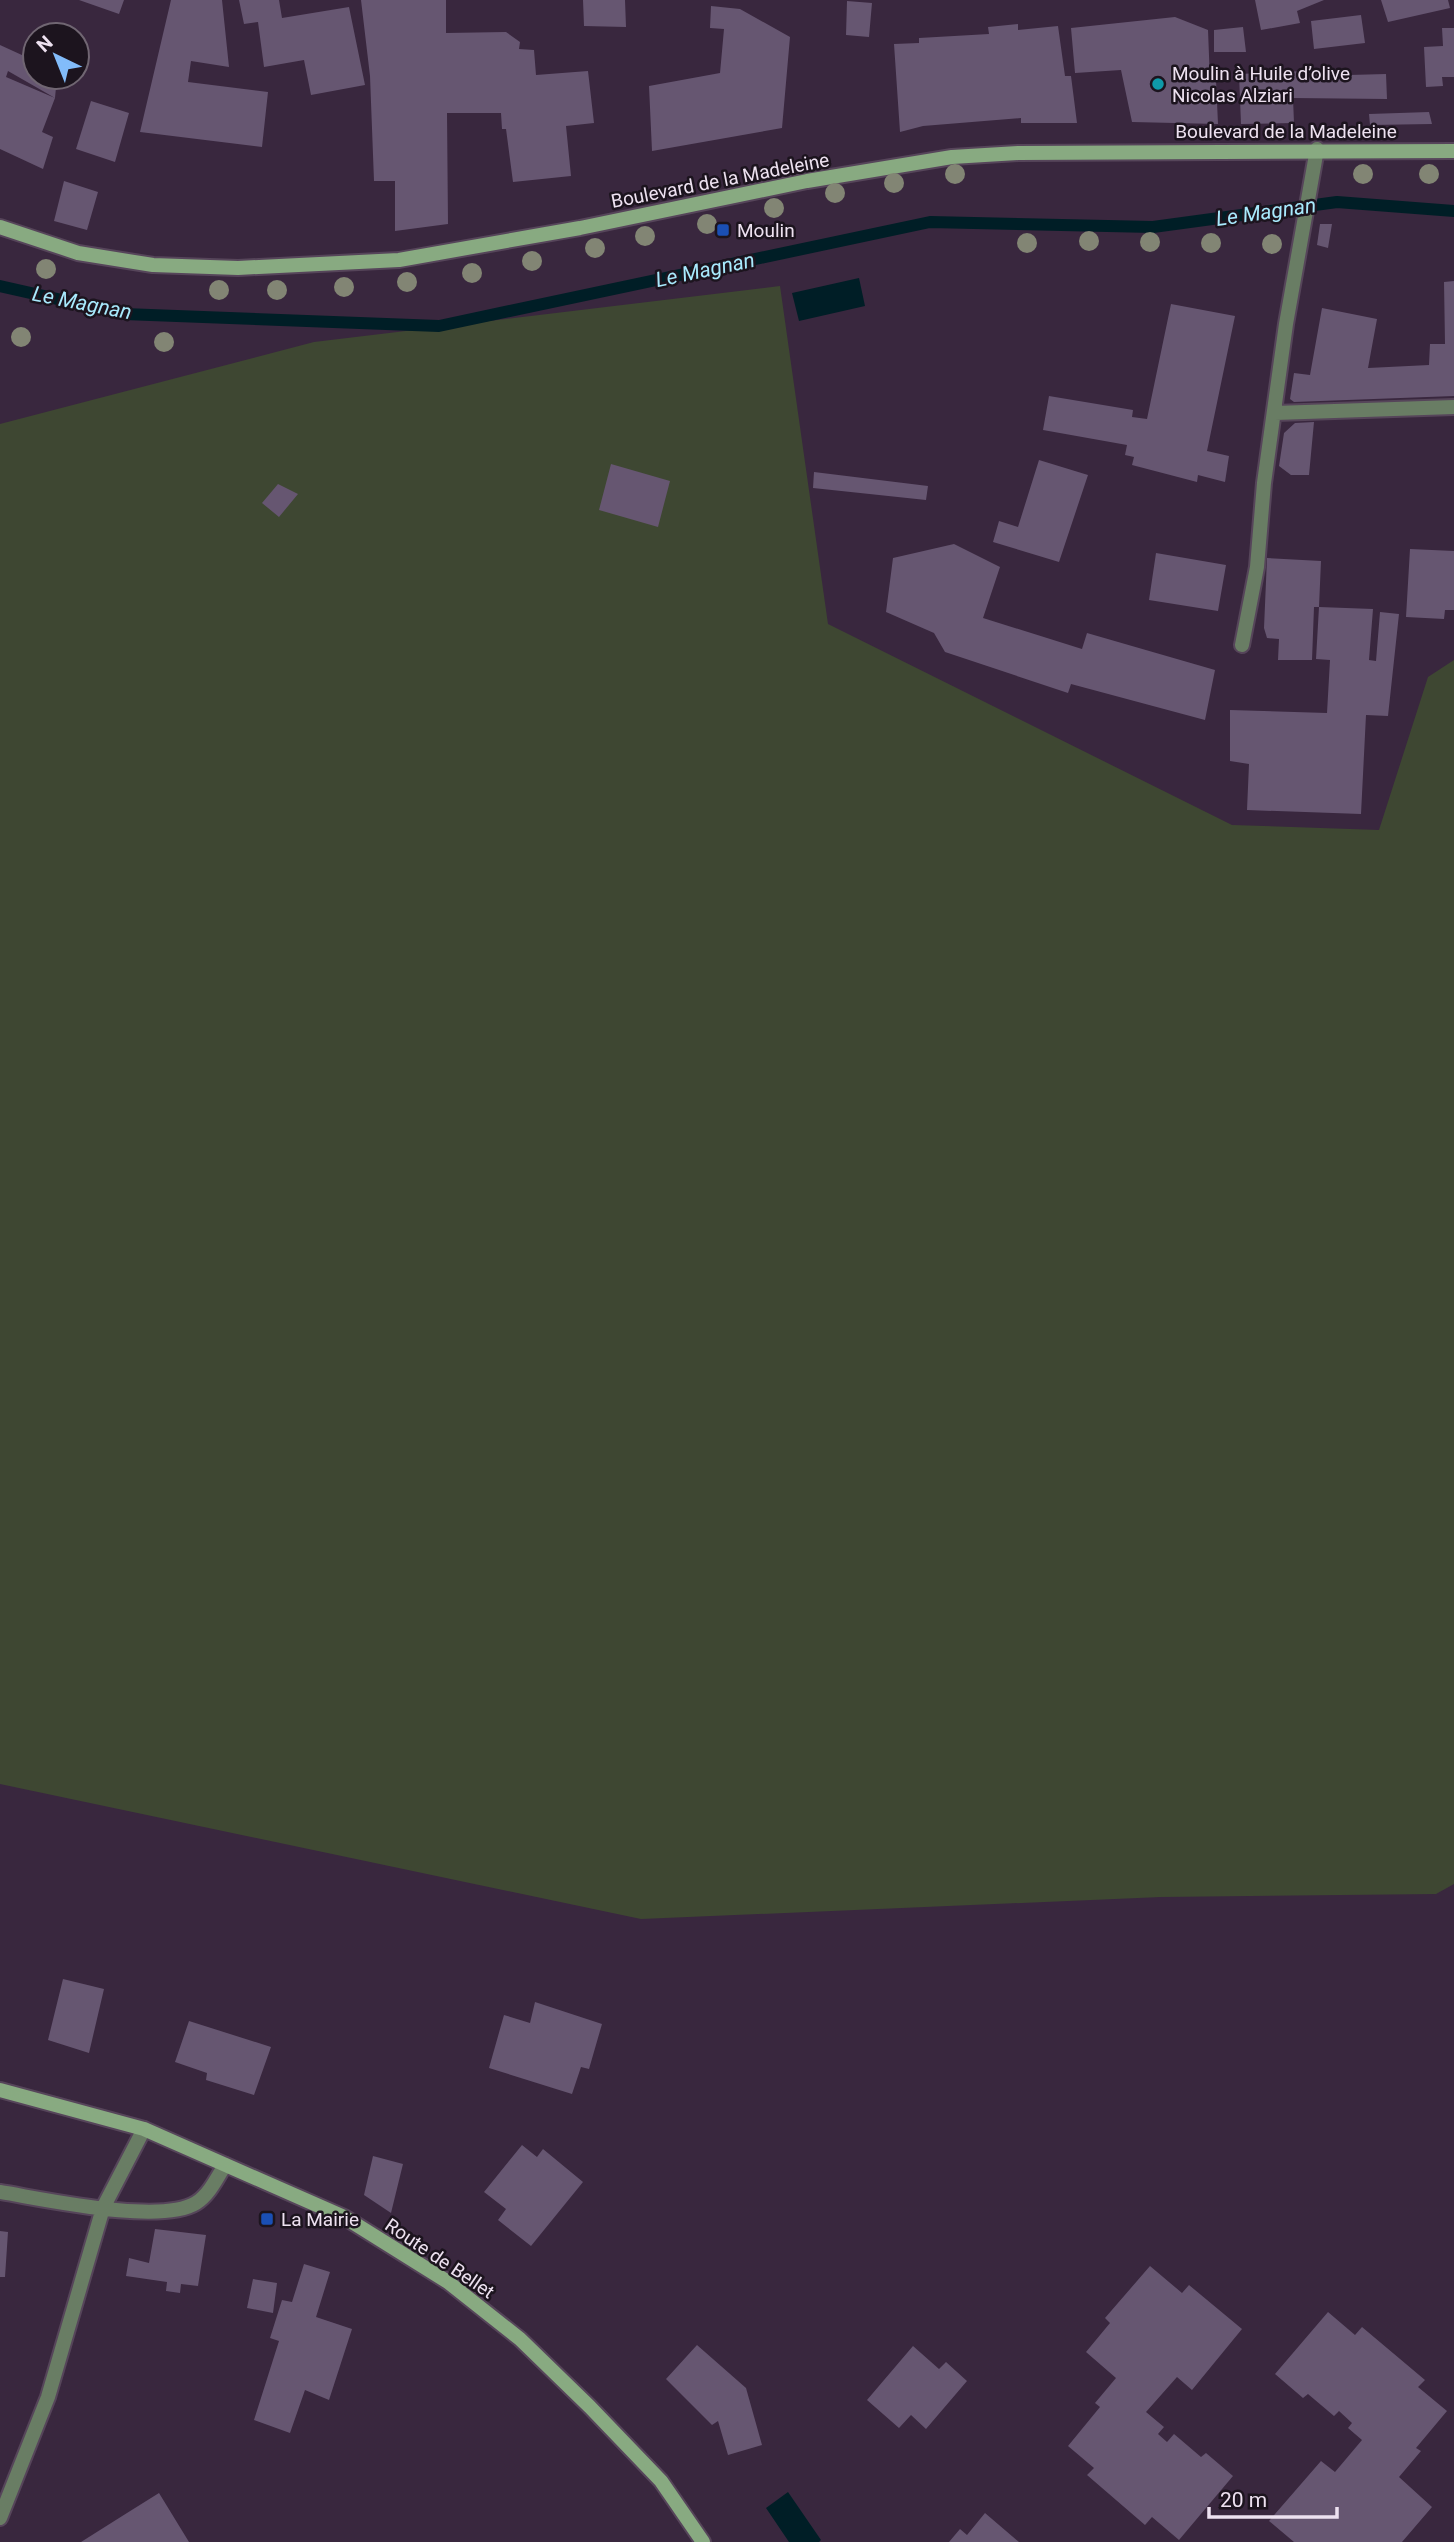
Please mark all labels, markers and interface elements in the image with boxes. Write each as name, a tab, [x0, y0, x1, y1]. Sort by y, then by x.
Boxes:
north arrow	[21, 21, 91, 91]
text: N	[32, 31, 57, 57]
place label: Moulin à Huile d’olive Nicolas Alziari	[1172, 62, 1350, 107]
marker: Moulin à Huile d’olive Nicolas Alziari	[1150, 76, 1166, 92]
street label: Boulevard de la Madeleine	[1175, 120, 1397, 143]
street label: Boulevard de la Madeleine	[609, 148, 831, 213]
water label: Le Magnan	[1214, 193, 1318, 231]
place label: Moulin	[737, 219, 795, 242]
marker: Moulin	[715, 222, 731, 238]
water label: Le Magnan	[653, 248, 757, 292]
water label: Le Magnan	[30, 282, 134, 324]
place label: La Mairie	[281, 2208, 359, 2231]
marker: La Mairie	[259, 2211, 275, 2227]
street label: Route de Bellet	[381, 2213, 499, 2303]
scale bar	[1209, 2476, 1337, 2520]
text: 20 m	[1220, 2488, 1267, 2512]

